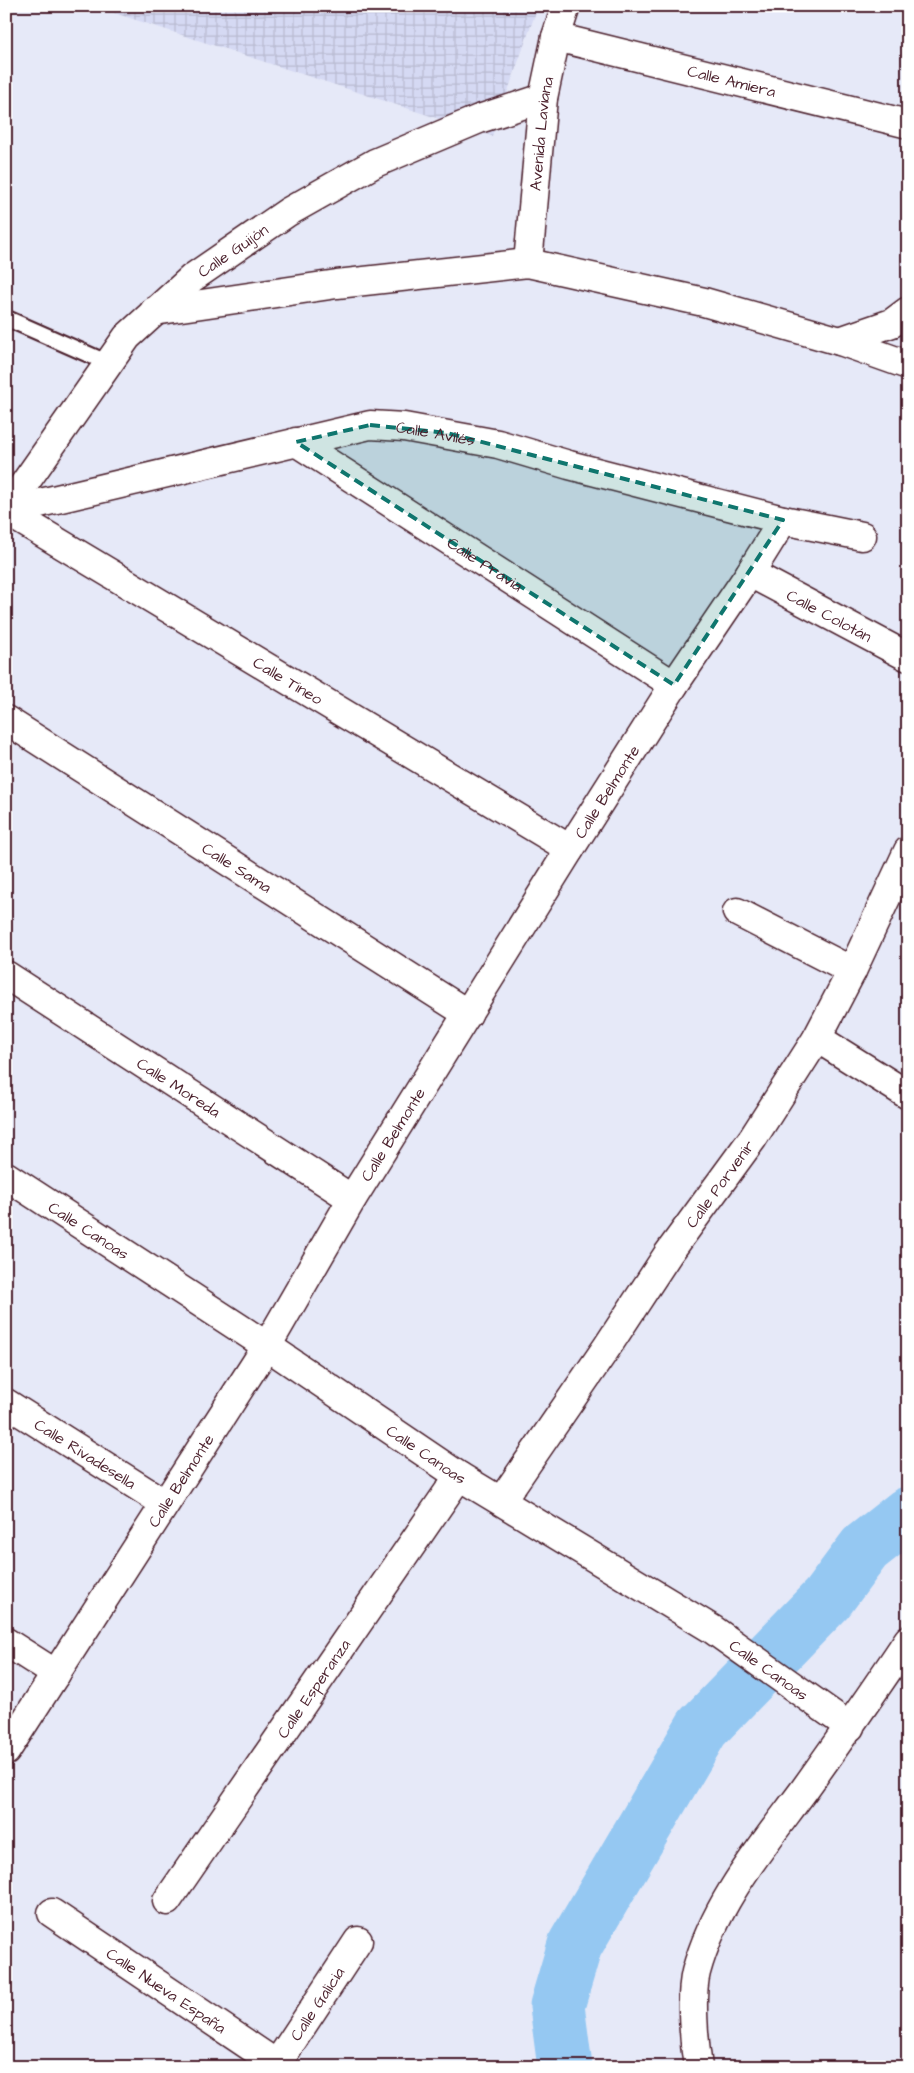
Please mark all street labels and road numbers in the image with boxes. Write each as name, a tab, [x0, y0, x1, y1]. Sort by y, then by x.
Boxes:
street label: Calle Amiera	[685, 60, 778, 103]
street label: Avenida Laviana	[525, 75, 559, 192]
street label: Calle Guijón	[193, 219, 273, 283]
street label: Calle Avilés	[395, 417, 476, 452]
street label: Calle Pravia	[443, 532, 527, 597]
street label: Calle Colotán	[782, 584, 876, 648]
street label: Calle Tineo	[249, 652, 327, 710]
street label: Calle Belmonte	[569, 741, 645, 843]
street label: Calle Sama	[198, 838, 276, 898]
street label: Calle Moreda	[132, 1053, 224, 1123]
street label: Calle Belmonte	[356, 1083, 431, 1186]
street label: Calle Porvenir	[681, 1136, 760, 1233]
street label: Calle Canoas	[44, 1196, 133, 1265]
street label: Calle Rivadesella	[30, 1414, 140, 1495]
street label: Calle Canoas	[382, 1420, 470, 1490]
street label: Calle Belmonte	[143, 1430, 220, 1532]
street label: Calle Esperanza	[272, 1635, 356, 1743]
street label: Calle Canoas	[725, 1635, 812, 1706]
street label: Calle Nueva España	[102, 1943, 230, 2039]
street label: Calle Galicia	[285, 1963, 350, 2045]

